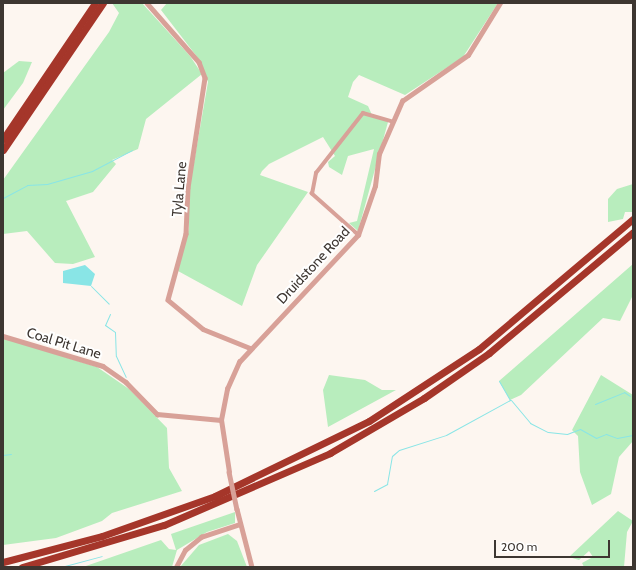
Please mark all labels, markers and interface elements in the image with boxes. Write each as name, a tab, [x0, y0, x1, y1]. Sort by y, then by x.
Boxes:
street label: Tyla Lane	[168, 161, 190, 217]
street label: Druidstone Road	[273, 223, 353, 307]
street label: Coal Pit Lane	[25, 324, 103, 362]
scale bar	[496, 532, 612, 558]
text: 200 m	[501, 539, 537, 554]

